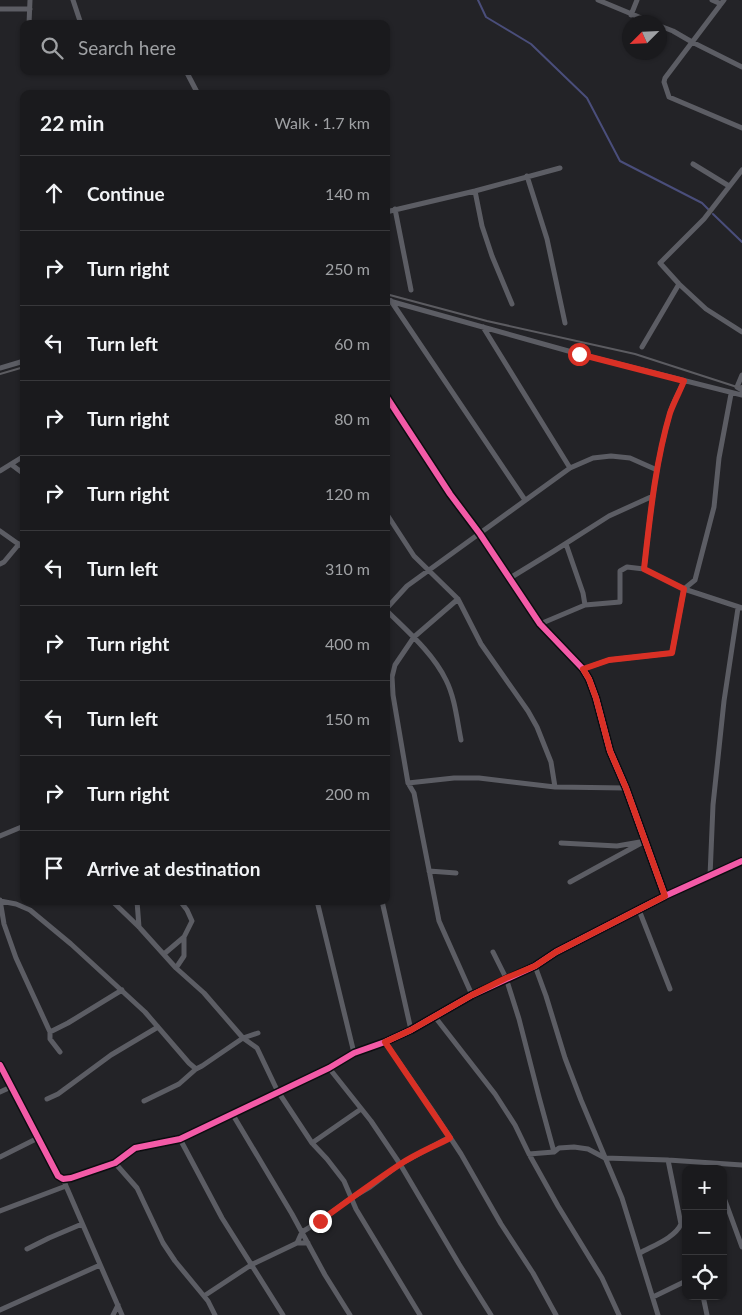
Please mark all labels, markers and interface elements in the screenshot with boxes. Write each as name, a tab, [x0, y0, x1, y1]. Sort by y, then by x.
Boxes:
north arrow	[622, 15, 667, 60]
search box	[20, 20, 390, 75]
icon: search	[38, 34, 66, 62]
text: Search here	[78, 36, 176, 59]
text: 22 min	[40, 110, 104, 135]
text: Walk · 1.7 km	[274, 113, 370, 132]
icon: ahead	[40, 179, 68, 207]
text: Continue	[87, 182, 165, 205]
text: 140 m	[325, 184, 370, 203]
icon: right	[40, 254, 68, 282]
text: Turn right	[87, 257, 169, 280]
text: 250 m	[325, 259, 370, 278]
icon: left	[40, 329, 68, 357]
text: Turn left	[87, 332, 158, 355]
text: 60 m	[334, 334, 370, 353]
route start	[568, 343, 591, 366]
icon: right	[40, 404, 68, 432]
text: Turn right	[87, 407, 169, 430]
text: 80 m	[334, 409, 370, 428]
icon: right	[40, 479, 68, 507]
text: Turn right	[87, 482, 169, 505]
text: 120 m	[325, 484, 370, 503]
icon: left	[40, 554, 68, 582]
text: Turn left	[87, 557, 158, 580]
text: 310 m	[325, 559, 370, 578]
icon: right	[40, 629, 68, 657]
text: Turn right	[87, 632, 169, 655]
text: 400 m	[325, 634, 370, 653]
icon: left	[40, 704, 68, 732]
text: Turn left	[87, 707, 158, 730]
text: 150 m	[325, 709, 370, 728]
icon: right	[40, 779, 68, 807]
text: Turn right	[87, 782, 169, 805]
text: 200 m	[325, 784, 370, 803]
icon: arrive	[40, 854, 68, 882]
text: Arrive at destination	[87, 857, 260, 880]
map controls	[682, 1165, 727, 1300]
button: +	[682, 1165, 727, 1210]
route end	[309, 1210, 332, 1233]
button: −	[682, 1210, 727, 1255]
button: locate	[682, 1255, 727, 1300]

